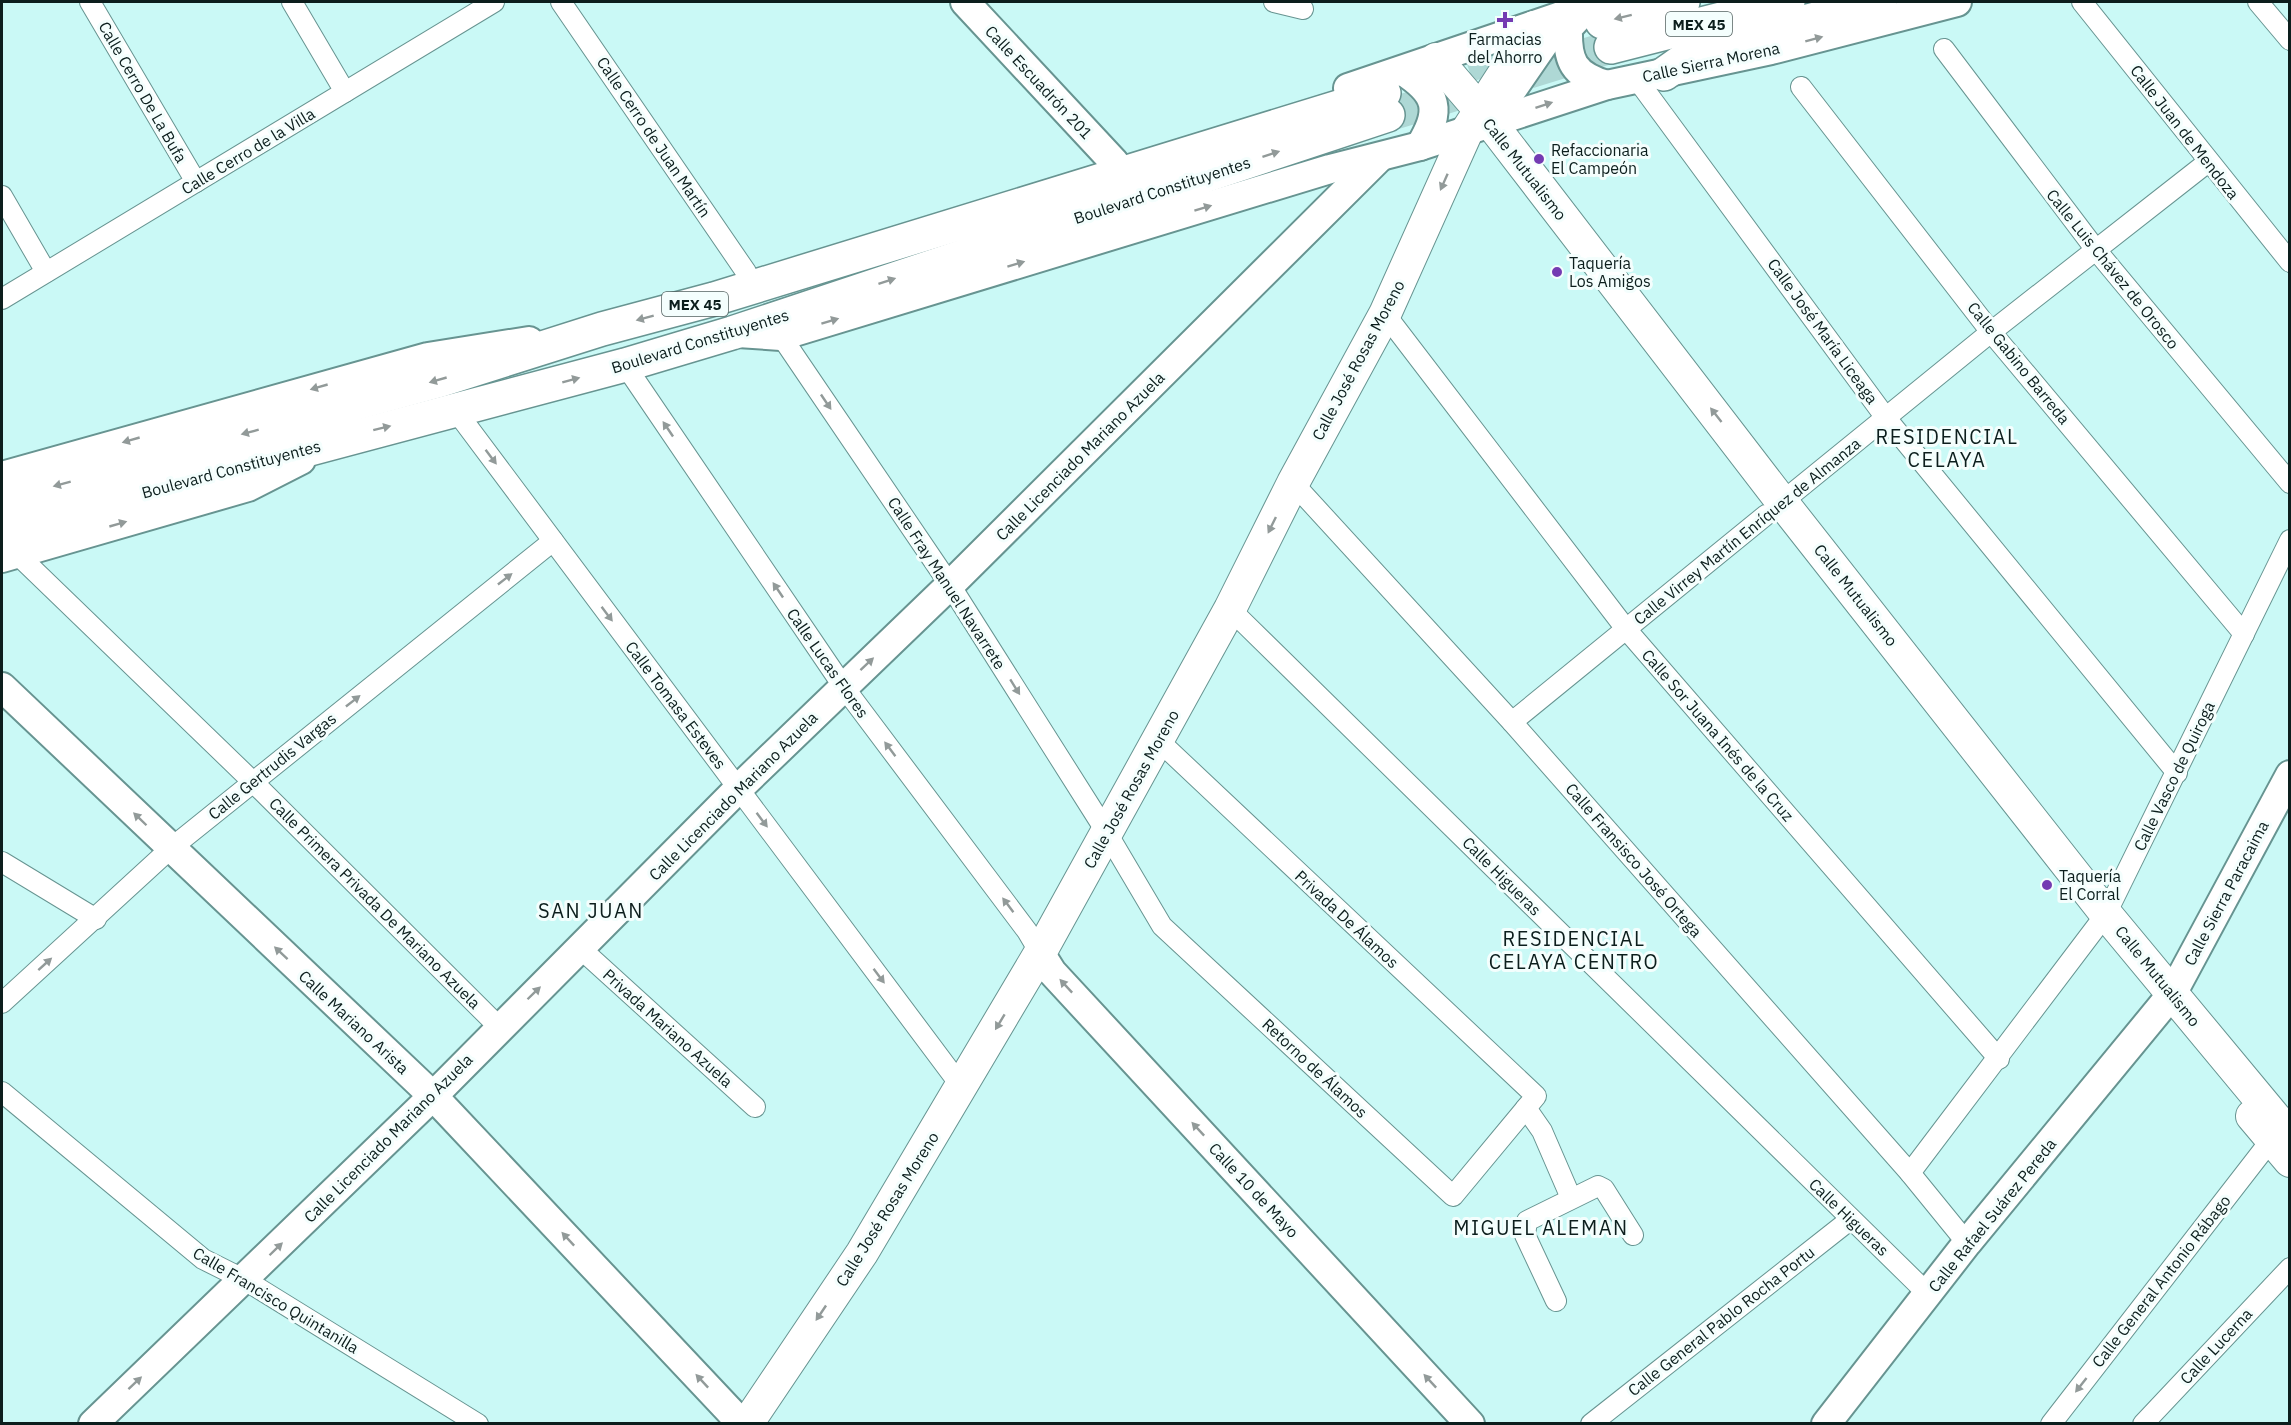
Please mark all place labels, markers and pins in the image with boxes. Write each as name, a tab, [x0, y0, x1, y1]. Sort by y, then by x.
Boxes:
marker: Farmacias del Ahorro	[1498, 13, 1512, 27]
place label: Farmacias del Ahorro	[1467, 29, 1543, 67]
place label: Refaccionaria El Campeón	[1551, 140, 1649, 178]
marker: Refaccionaria El Campeón	[1532, 152, 1546, 166]
place label: Taquería Los Amigos	[1569, 253, 1651, 291]
marker: Taquería Los Amigos	[1550, 265, 1564, 279]
place label: Taquería El Corral	[2059, 866, 2122, 904]
marker: Taquería El Corral	[2040, 878, 2054, 892]

